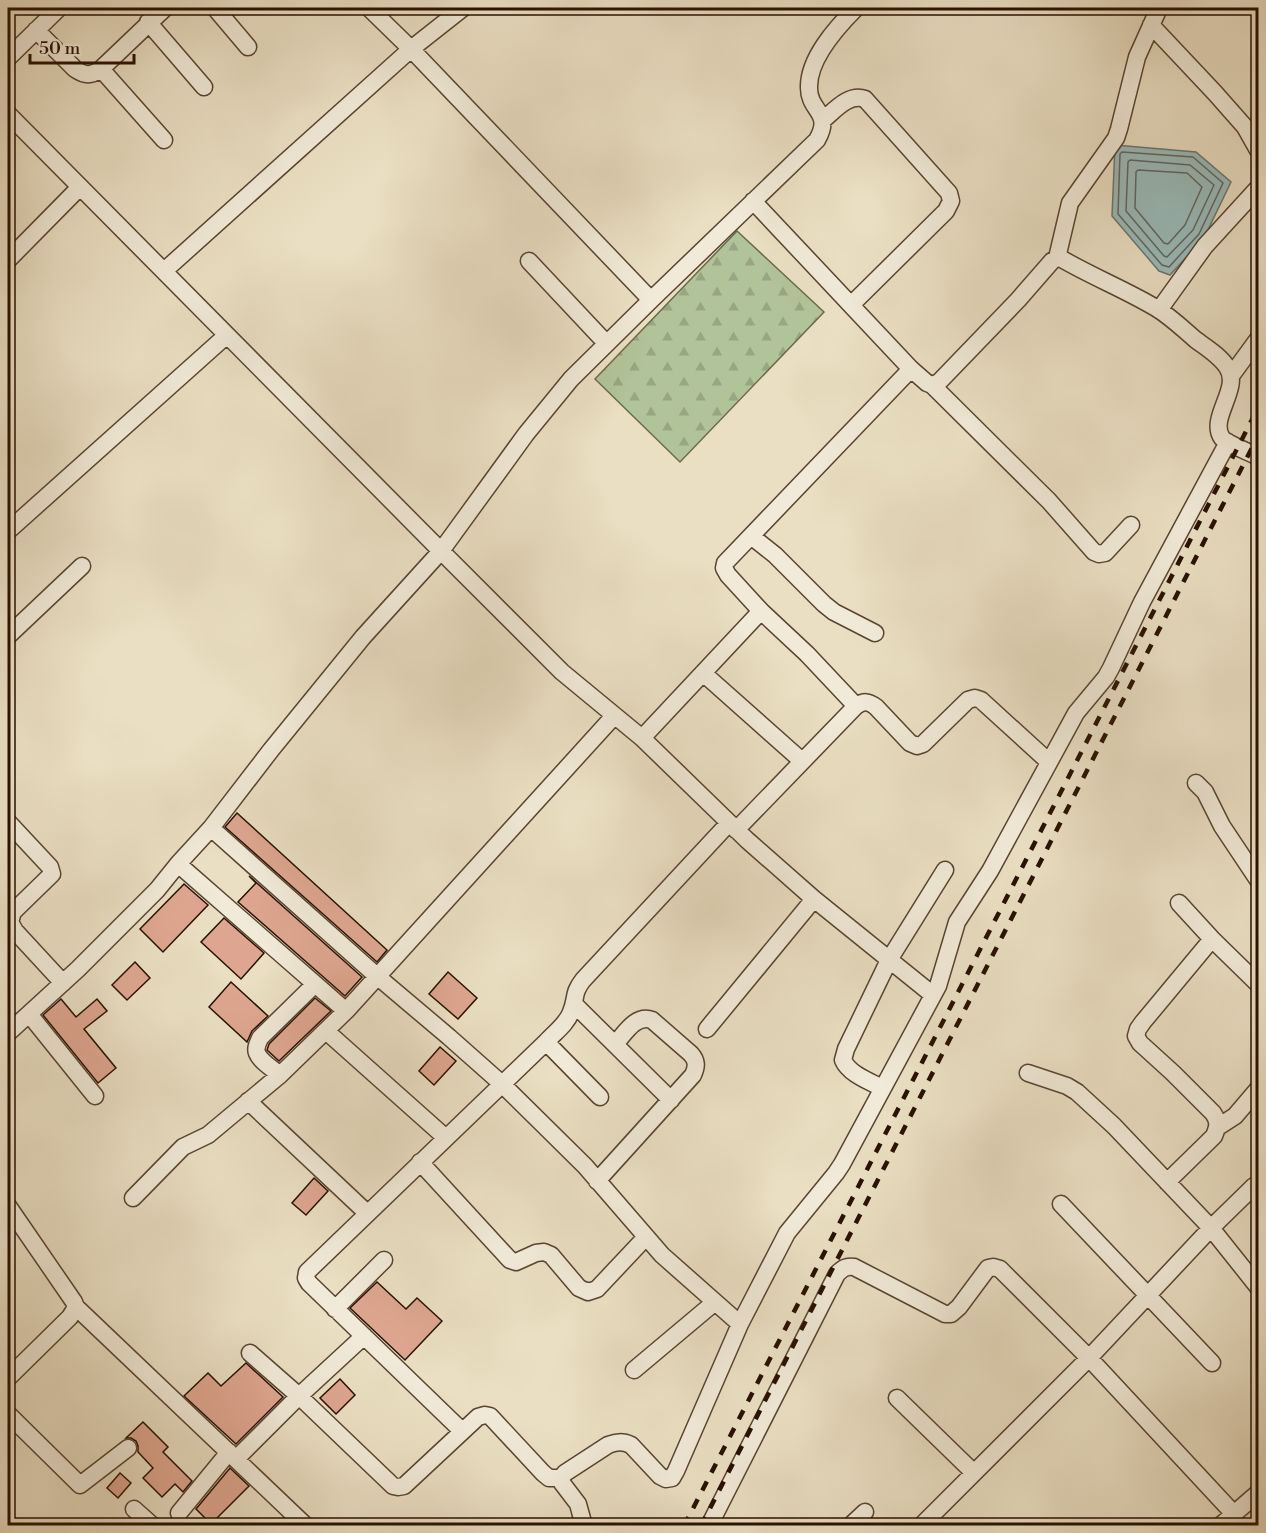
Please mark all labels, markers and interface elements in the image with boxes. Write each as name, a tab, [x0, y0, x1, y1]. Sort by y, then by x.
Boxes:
scale bar	[30, 27, 134, 65]
text: 50 m	[39, 37, 81, 60]

